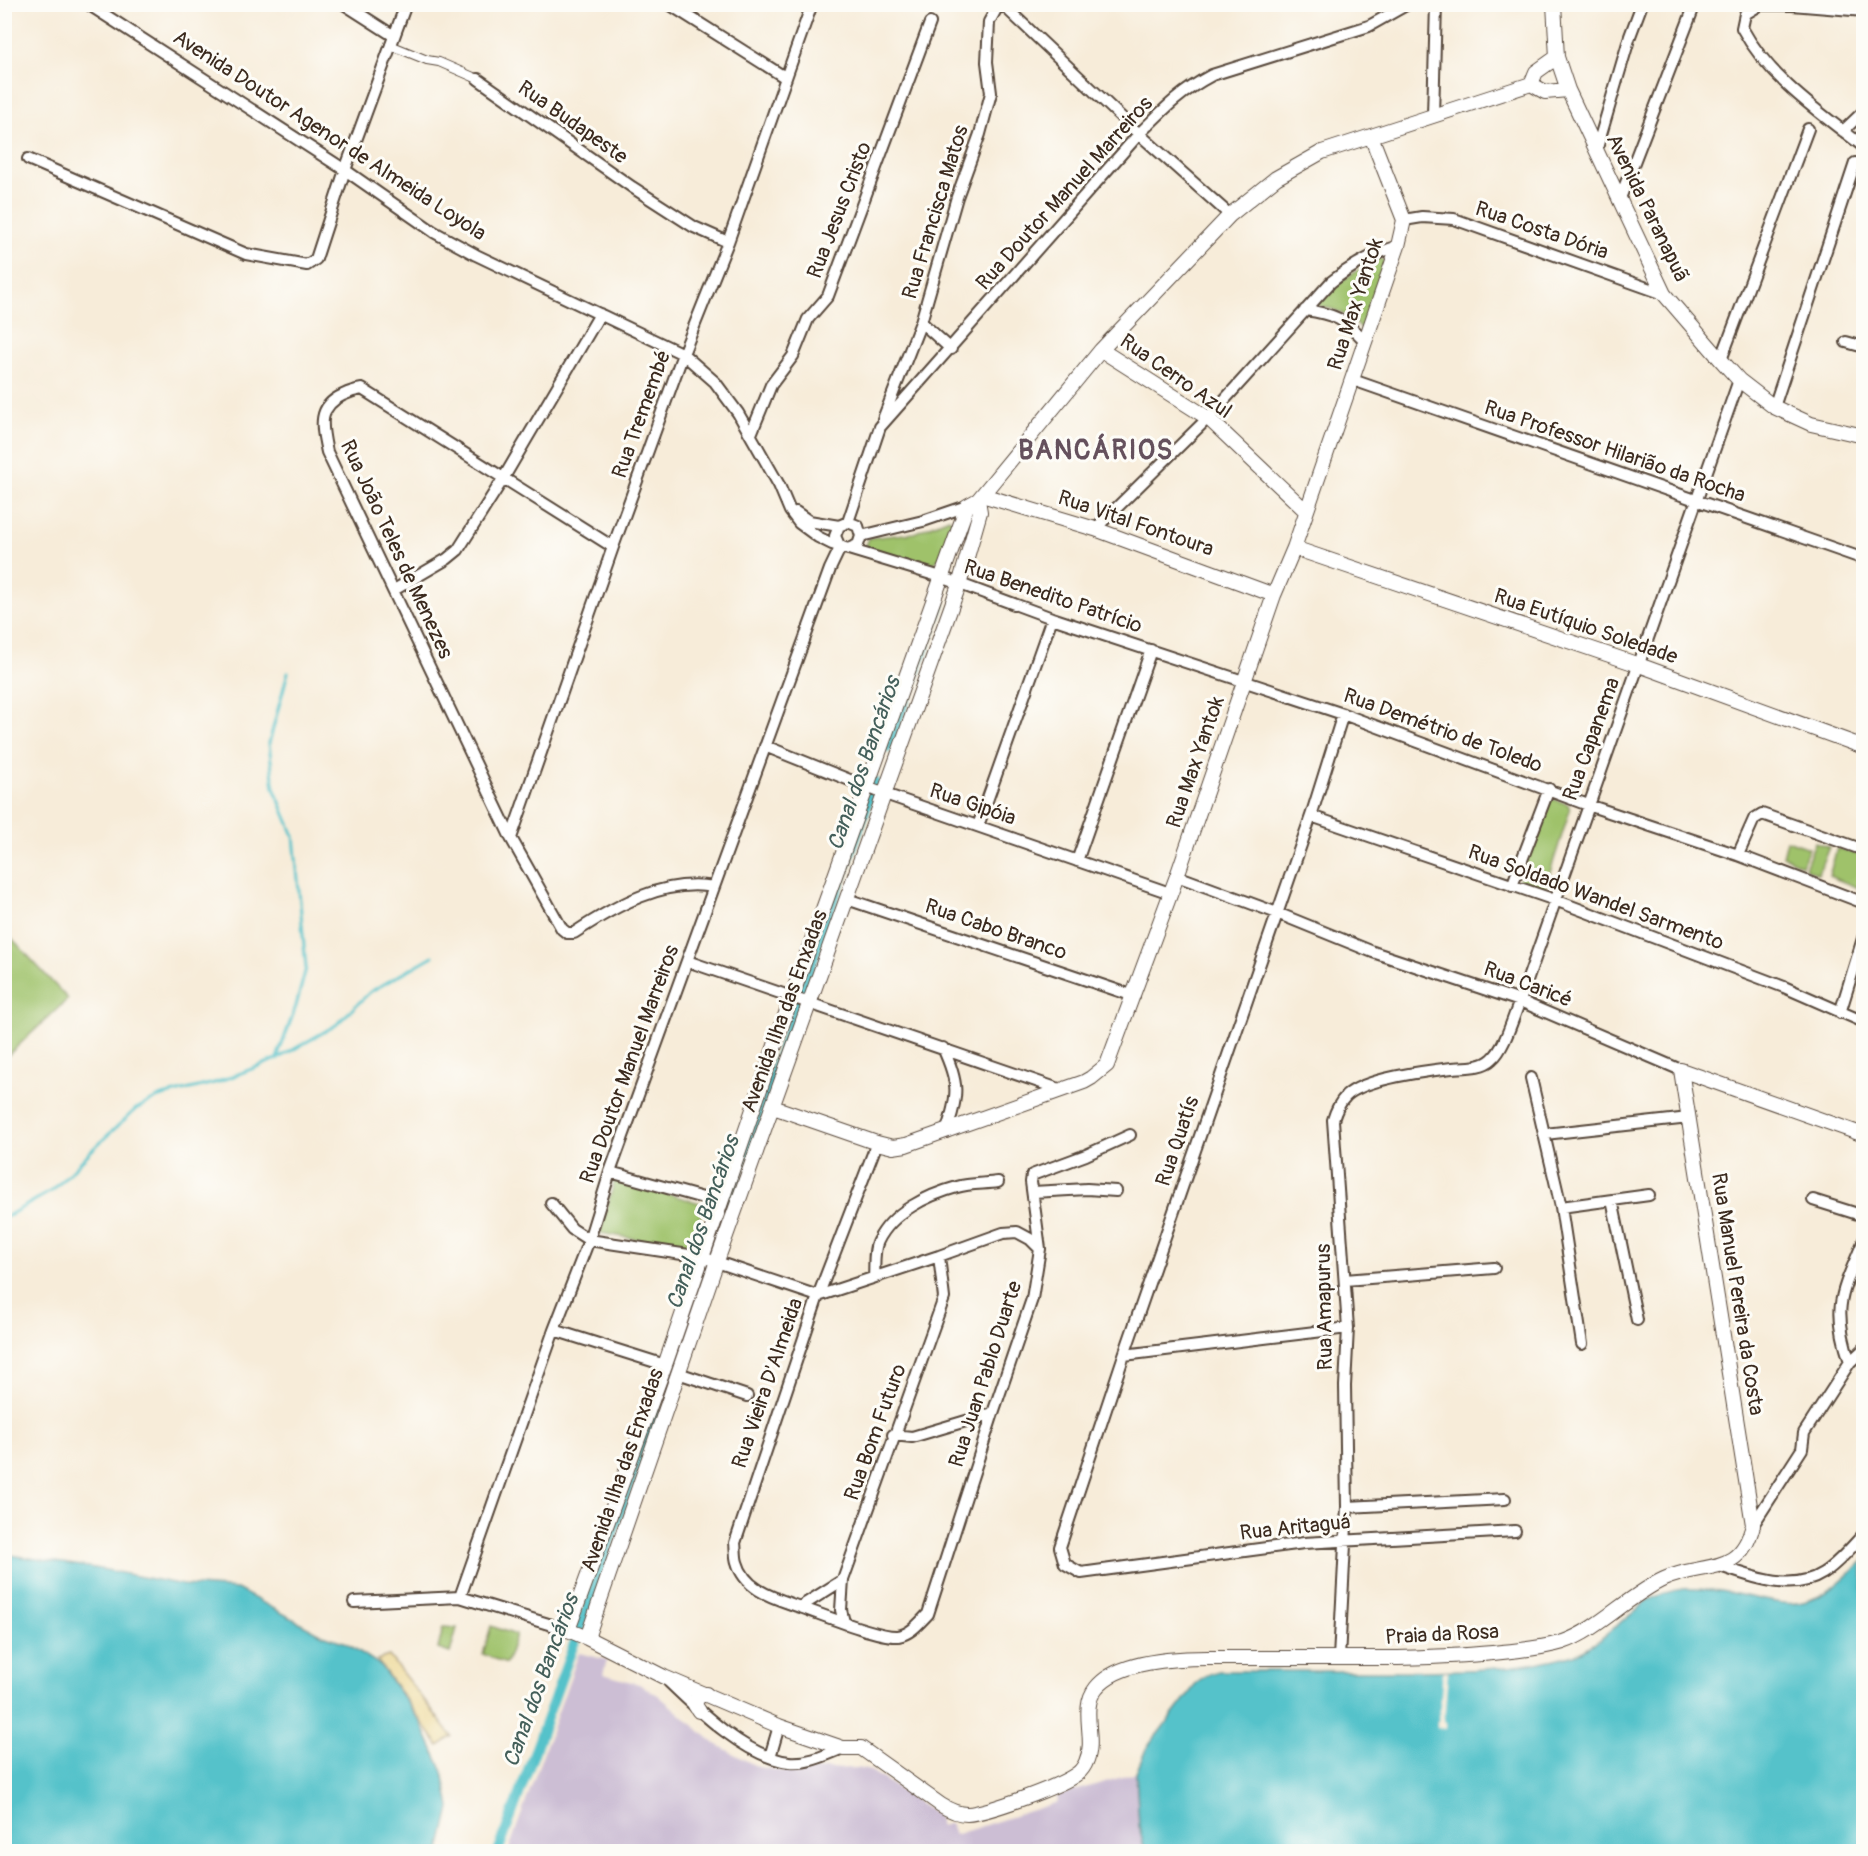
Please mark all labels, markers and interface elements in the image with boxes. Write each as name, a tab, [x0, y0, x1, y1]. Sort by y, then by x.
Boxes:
street label: Avenida Doutor Agenor de Almeida Loyola	[168, 24, 491, 247]
street label: Rua Budapeste	[513, 75, 633, 171]
street label: Rua Doutor Manuel Marreiros	[970, 90, 1159, 296]
street label: Rua Francisca Matos	[896, 121, 975, 302]
street label: Avenida Paranapuã	[1600, 129, 1695, 287]
street label: Rua Jesus Cristo	[801, 138, 878, 282]
street label: Rua Costa Dória	[1472, 195, 1612, 266]
street label: Rua Max Yantok	[1321, 234, 1390, 374]
street label: Rua Cerro Azul	[1114, 328, 1237, 425]
street label: Rua Tremembé	[606, 346, 677, 482]
street label: Rua Professor Hilarião da Rocha	[1481, 394, 1749, 509]
district label: BANCÁRIOS	[1018, 433, 1174, 467]
street label: Rua João Teles de Menezes	[334, 435, 459, 664]
street label: Rua Vital Fontoura	[1054, 484, 1217, 563]
street label: Rua Benedito Patrício	[960, 553, 1146, 640]
street label: Rua Eutíquio Soledade	[1490, 582, 1682, 671]
water label: Canal dos Bancários	[821, 671, 908, 854]
street label: Rua Capanema	[1557, 674, 1626, 805]
street label: Rua Demétrio de Toledo	[1340, 682, 1546, 779]
street label: Rua Max Yantok	[1160, 692, 1231, 832]
street label: Rua Gipóia	[926, 777, 1020, 832]
street label: Rua Soldado Wandel Sarmento	[1464, 839, 1727, 956]
street label: Rua Cabo Branco	[921, 893, 1070, 966]
street label: Avenida Ilha das Enxadas	[735, 906, 834, 1116]
street label: Rua Doutor Manuel Marreiros	[574, 941, 685, 1187]
street label: Rua Caricé	[1480, 955, 1576, 1014]
street label: Rua Quatís	[1150, 1092, 1206, 1190]
water label: Canal dos Bancários	[660, 1130, 747, 1313]
street label: Rua Manuel Pereira da Costa	[1705, 1171, 1770, 1417]
street label: Rua Amapurus	[1310, 1243, 1339, 1371]
street label: Rua Juan Pablo Duarte	[943, 1277, 1029, 1471]
street label: Rua Vieira D'Almeida	[726, 1295, 809, 1472]
street label: Rua Bom Futuro	[838, 1360, 913, 1504]
street label: Avenida Ilha das Enxadas	[575, 1364, 670, 1576]
street label: Rua Aritaguá	[1238, 1508, 1352, 1547]
water label: Canal dos Bancários	[497, 1588, 586, 1771]
street label: Praia da Rosa	[1385, 1618, 1500, 1651]

